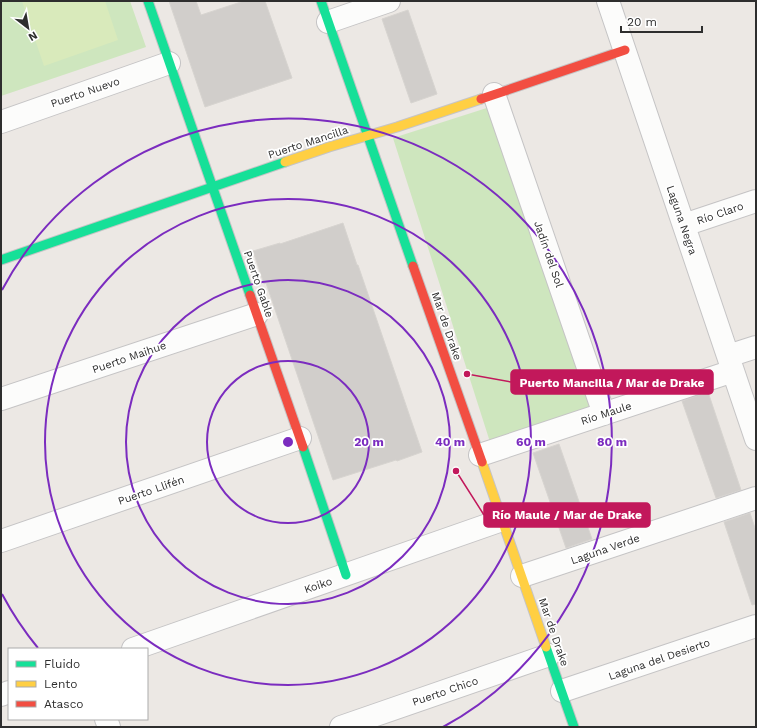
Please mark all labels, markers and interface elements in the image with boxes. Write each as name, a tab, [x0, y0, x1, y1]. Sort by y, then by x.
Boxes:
north arrow	[8, 8, 48, 48]
scale bar	[621, 8, 702, 34]
text: 20 m	[627, 15, 657, 29]
text: N	[26, 28, 40, 44]
street label: Puerto Nuevo	[49, 75, 121, 110]
street label: Puerto Mancilla	[266, 123, 350, 162]
street label: Laguna Negra	[664, 184, 700, 257]
street label: Río Claro	[695, 199, 745, 228]
street label: Jadín del Sol	[531, 219, 566, 290]
street label: Puerto Gable	[241, 249, 276, 319]
street label: Mar de Drake	[429, 290, 464, 362]
street label: Puerto Maihue	[90, 339, 168, 376]
callout: Puerto Mancilla / Mar de Drake	[511, 370, 713, 394]
text: Puerto Mancilla / Mar de Drake	[520, 376, 705, 390]
street label: Río Maule	[579, 399, 633, 428]
centre of rings	[281, 435, 295, 449]
text: 20 m	[354, 435, 384, 449]
text: 40 m	[435, 435, 465, 449]
text: 60 m	[516, 435, 546, 449]
text: 80 m	[597, 435, 627, 449]
street label: Puerto Llifén	[116, 473, 186, 508]
callout: Río Maule / Mar de Drake	[484, 503, 650, 527]
text: Río Maule / Mar de Drake	[492, 508, 642, 522]
street label: Laguna Verde	[569, 532, 641, 567]
street label: Koiko	[302, 575, 334, 596]
street label: Mar de Drake	[536, 596, 571, 668]
street label: Laguna del Desierto	[607, 636, 712, 683]
legend	[8, 648, 148, 720]
text: Fluido	[44, 657, 80, 671]
street label: Puerto Chico	[410, 674, 480, 709]
text: Lento	[44, 677, 78, 691]
text: Atasco	[44, 697, 84, 711]

